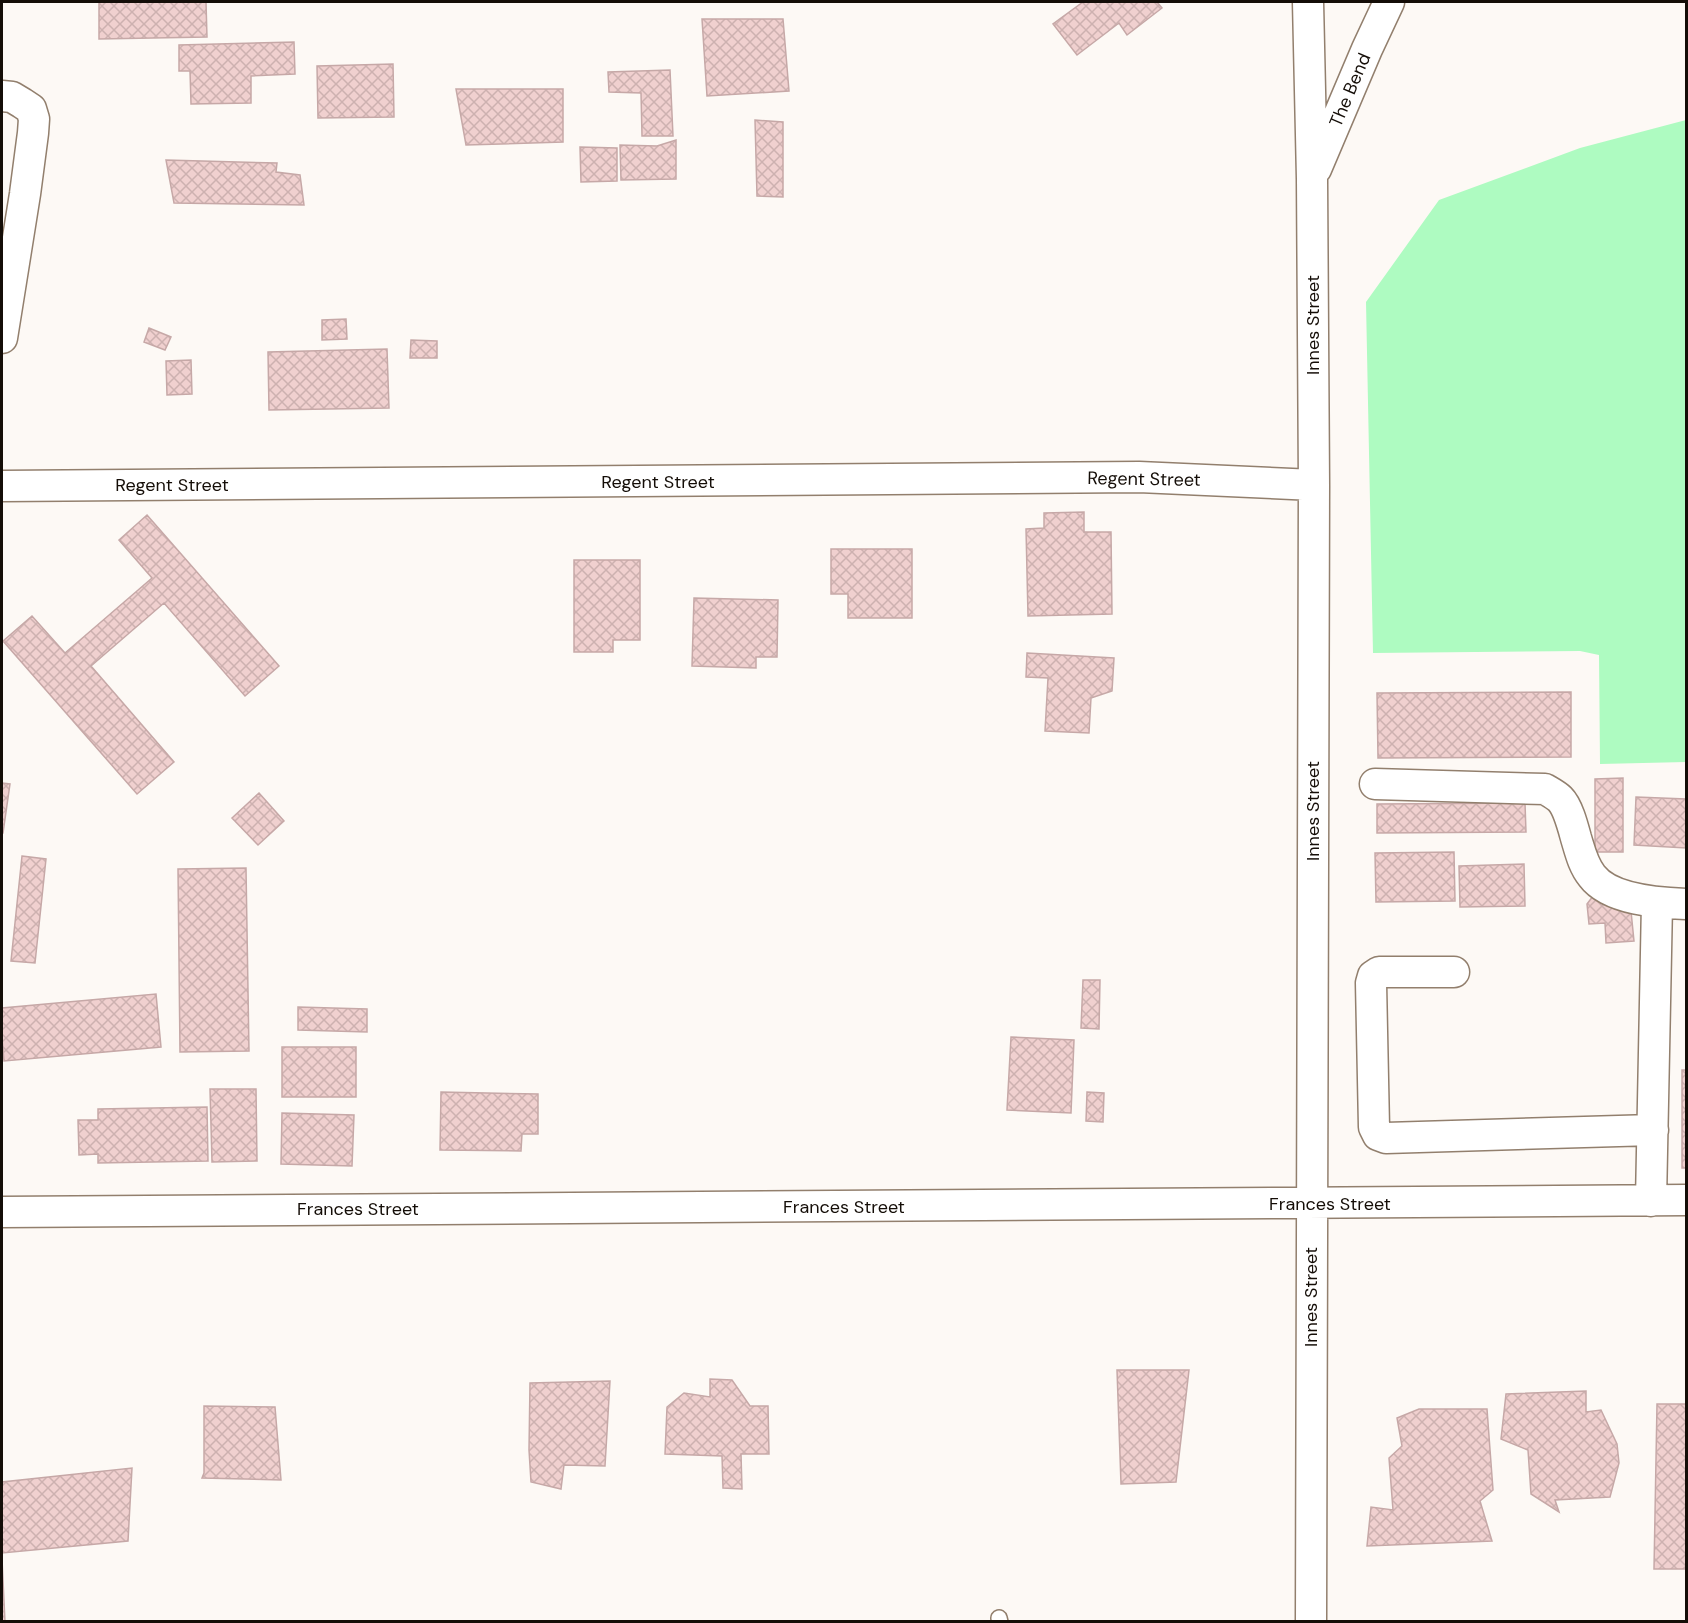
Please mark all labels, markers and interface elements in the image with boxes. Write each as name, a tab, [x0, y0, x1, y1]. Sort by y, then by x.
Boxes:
street label: The Bend	[1324, 49, 1376, 131]
street label: Innes Street	[1301, 275, 1325, 375]
street label: Regent Street	[1087, 466, 1201, 492]
street label: Regent Street	[601, 470, 715, 494]
street label: Regent Street	[115, 473, 229, 497]
street label: Innes Street	[1301, 761, 1325, 861]
street label: Frances Street	[1269, 1192, 1391, 1216]
street label: Frances Street	[783, 1195, 905, 1219]
street label: Frances Street	[297, 1197, 419, 1221]
street label: Innes Street	[1299, 1247, 1323, 1347]

